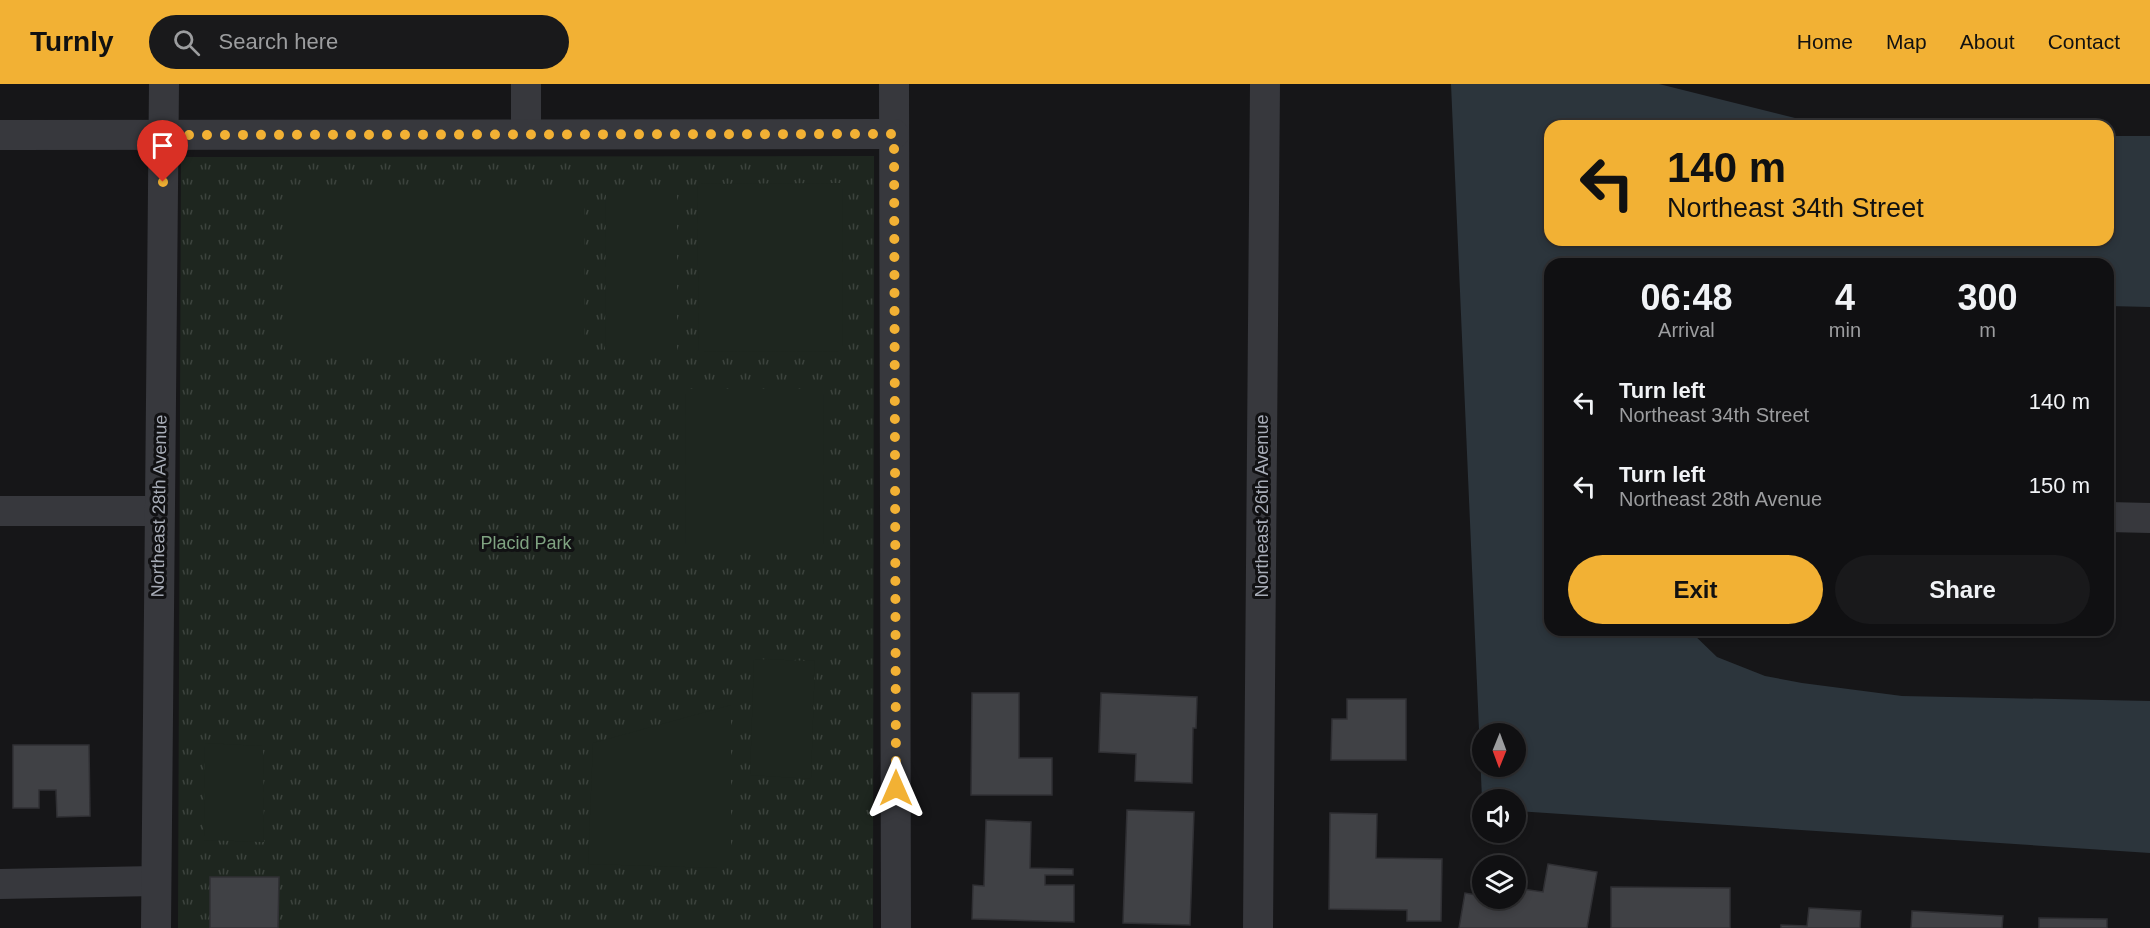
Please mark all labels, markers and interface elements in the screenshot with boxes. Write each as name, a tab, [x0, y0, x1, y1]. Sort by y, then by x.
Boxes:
search box	[149, 15, 569, 69]
text: Turnly	[30, 26, 113, 57]
icon: search	[170, 26, 203, 59]
text: Search here	[218, 29, 338, 54]
text: Home	[1797, 30, 1853, 53]
text: Map	[1886, 30, 1927, 53]
text: About	[1960, 30, 2015, 53]
text: Contact	[2048, 30, 2120, 53]
pin	[137, 120, 188, 182]
icon: arrive	[146, 129, 179, 162]
icon: left	[1568, 144, 1646, 222]
text: 140 m	[1667, 144, 1786, 191]
text: Northeast 34th Street	[1667, 193, 1924, 223]
text: 06:48	[1640, 277, 1732, 318]
text: 4	[1835, 277, 1855, 318]
text: 300	[1957, 277, 2018, 318]
text: Arrival	[1658, 319, 1715, 341]
text: min	[1829, 319, 1861, 341]
text: m	[1979, 319, 1996, 341]
text: Turn left	[1619, 378, 1705, 403]
icon: left	[1568, 386, 1601, 419]
text: 140 m	[2029, 389, 2090, 414]
text: Northeast 34th Street	[1619, 404, 1809, 426]
street label: Northeast 28th Avenue	[147, 414, 171, 598]
street label: Northeast 26th Avenue	[1252, 415, 1272, 597]
text: Turn left	[1619, 462, 1705, 487]
icon: left	[1568, 470, 1601, 503]
text: 150 m	[2029, 473, 2090, 498]
text: Northeast 28th Avenue	[1619, 488, 1822, 510]
park label: Placid Park	[480, 533, 573, 553]
button: Exit	[1568, 555, 1823, 624]
button: Share	[1835, 555, 2090, 624]
north arrow	[1472, 723, 1526, 777]
map controls	[1472, 723, 1526, 909]
position arrow	[864, 756, 928, 820]
button: sound	[1472, 789, 1526, 843]
button: layers	[1472, 855, 1526, 909]

